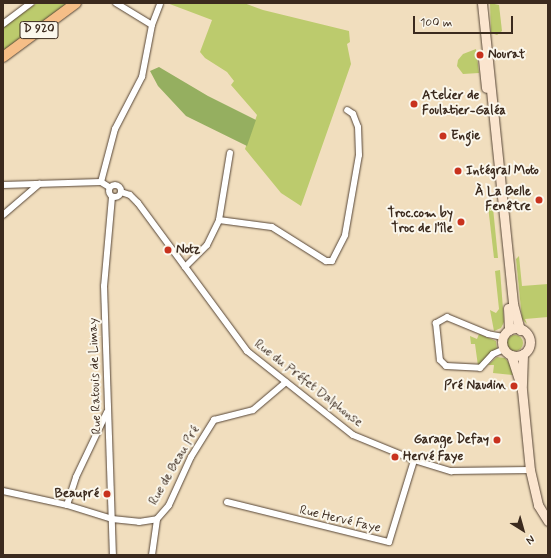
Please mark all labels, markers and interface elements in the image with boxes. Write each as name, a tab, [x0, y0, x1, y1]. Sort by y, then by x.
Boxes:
scale bar	[415, 8, 515, 34]
text: 100 m	[420, 15, 452, 31]
road number: D 920	[19, 20, 59, 40]
place label: Nourat	[488, 47, 525, 63]
marker: Nourat	[475, 50, 485, 60]
place label: Atelier de Foulatier-Galéa	[422, 89, 506, 120]
marker: Atelier de Foulatier-Galéa	[409, 99, 419, 109]
place label: Engie	[451, 128, 480, 144]
marker: Engie	[438, 131, 448, 141]
place label: Intégral Moto	[466, 163, 539, 179]
marker: Intégral Moto	[453, 166, 463, 176]
place label: À La Belle Fenêtre	[474, 185, 531, 216]
marker: À La Belle Fenêtre	[534, 195, 544, 205]
place label: Troc.com by Troc de l'île	[388, 207, 453, 238]
marker: Troc.com by Troc de l'île	[456, 217, 466, 227]
place label: Notz	[176, 242, 200, 258]
marker: Notz	[163, 245, 173, 255]
street label: Rue Ratouis de Limay	[86, 317, 106, 435]
street label: Rue du Préfet Dalphonse	[252, 338, 364, 430]
place label: Pré Naudin	[444, 378, 506, 394]
marker: Pré Naudin	[509, 381, 519, 391]
street label: Rue de Beau Pré	[146, 423, 204, 509]
place label: Garage Defay	[414, 432, 489, 448]
marker: Garage Defay	[492, 435, 502, 445]
place label: Hervé Faye	[403, 449, 463, 465]
marker: Hervé Faye	[390, 452, 400, 462]
place label: Beaupré	[54, 486, 99, 502]
marker: Beaupré	[102, 489, 112, 499]
street label: Rue Hervé Faye	[298, 503, 382, 537]
north arrow	[503, 510, 543, 550]
text: N	[523, 532, 537, 547]

